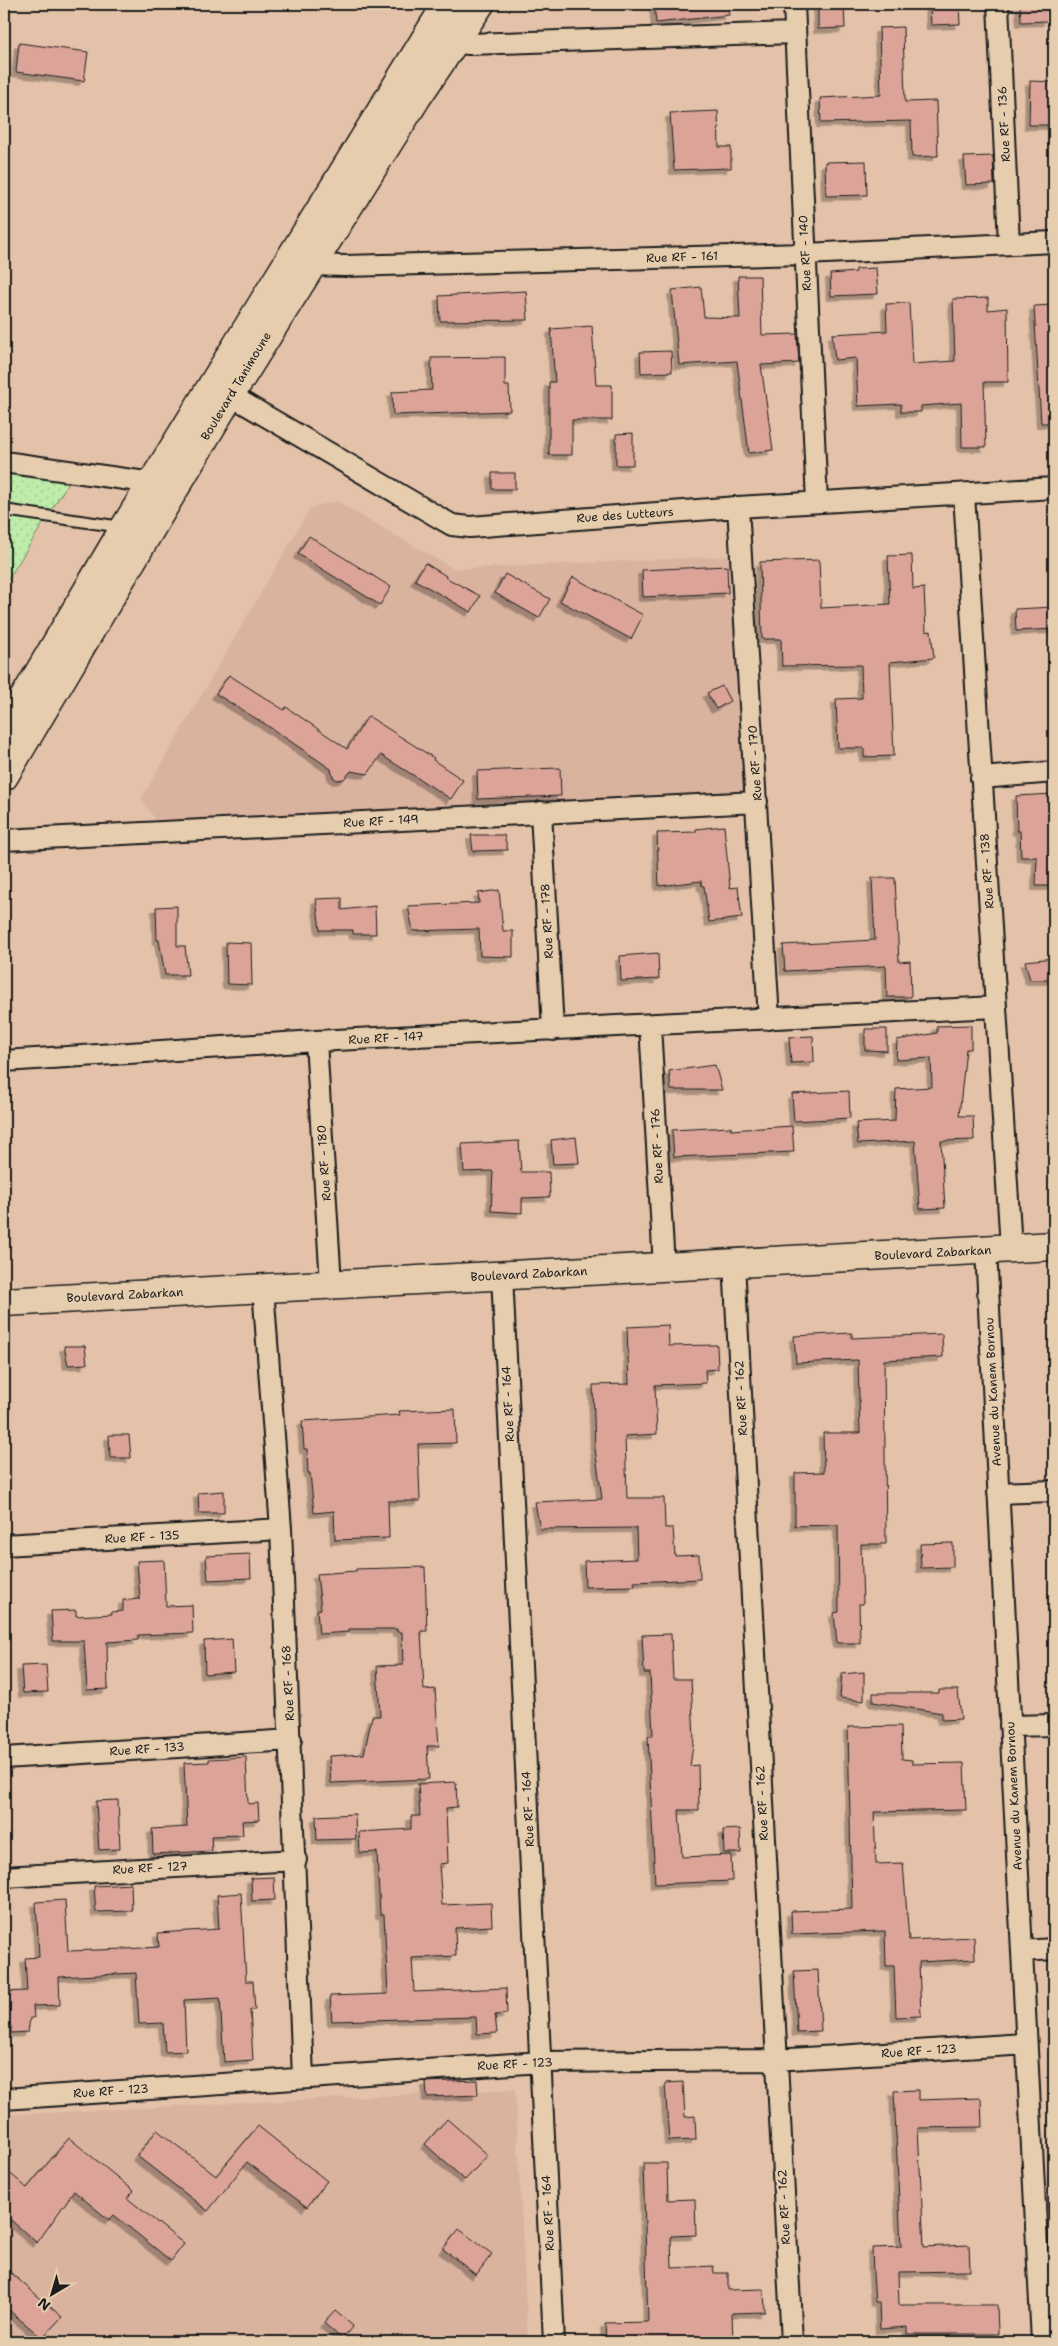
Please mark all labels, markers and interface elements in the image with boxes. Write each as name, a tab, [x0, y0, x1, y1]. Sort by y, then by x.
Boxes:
street label: Rue RF - 136	[994, 86, 1014, 162]
street label: Rue RF - 140	[795, 215, 815, 291]
street label: Rue RF - 161	[646, 248, 718, 266]
street label: Boulevard Tanimoune	[197, 329, 275, 443]
street label: Rue des Lutteurs	[576, 504, 674, 526]
street label: Rue RF - 170	[744, 725, 766, 801]
street label: Rue RF - 149	[343, 811, 419, 831]
street label: Rue RF - 138	[976, 833, 998, 909]
street label: Rue RF - 178	[537, 883, 557, 959]
street label: Rue RF - 147	[348, 1028, 424, 1048]
street label: Rue RF - 176	[647, 1108, 667, 1184]
street label: Rue RF - 180	[313, 1124, 335, 1202]
street label: Boulevard Zabarkan	[874, 1242, 992, 1264]
street label: Boulevard Zabarkan	[470, 1263, 588, 1285]
street label: Boulevard Zabarkan	[66, 1284, 184, 1306]
street label: Avenue du Kanem Bornou	[981, 1317, 1005, 1467]
street label: Rue RF - 162	[731, 1360, 751, 1436]
street label: Rue RF - 164	[498, 1366, 518, 1442]
street label: Rue RF - 135	[104, 1527, 180, 1547]
street label: Rue RF - 168	[278, 1645, 298, 1721]
street label: Avenue du Kanem Bornou	[1002, 1721, 1026, 1871]
street label: Rue RF - 133	[109, 1738, 185, 1760]
street label: Rue RF - 162	[752, 1765, 772, 1841]
street label: Rue RF - 164	[518, 1771, 538, 1847]
street label: Rue RF - 127	[112, 1858, 188, 1878]
street label: Rue RF - 123	[881, 2040, 957, 2062]
street label: Rue RF - 123	[477, 2054, 553, 2074]
street label: Rue RF - 123	[73, 2080, 149, 2102]
street label: Rue RF - 162	[774, 2169, 794, 2245]
street label: Rue RF - 164	[538, 2175, 558, 2251]
north arrow	[28, 2268, 78, 2318]
text: N	[34, 2294, 54, 2315]

